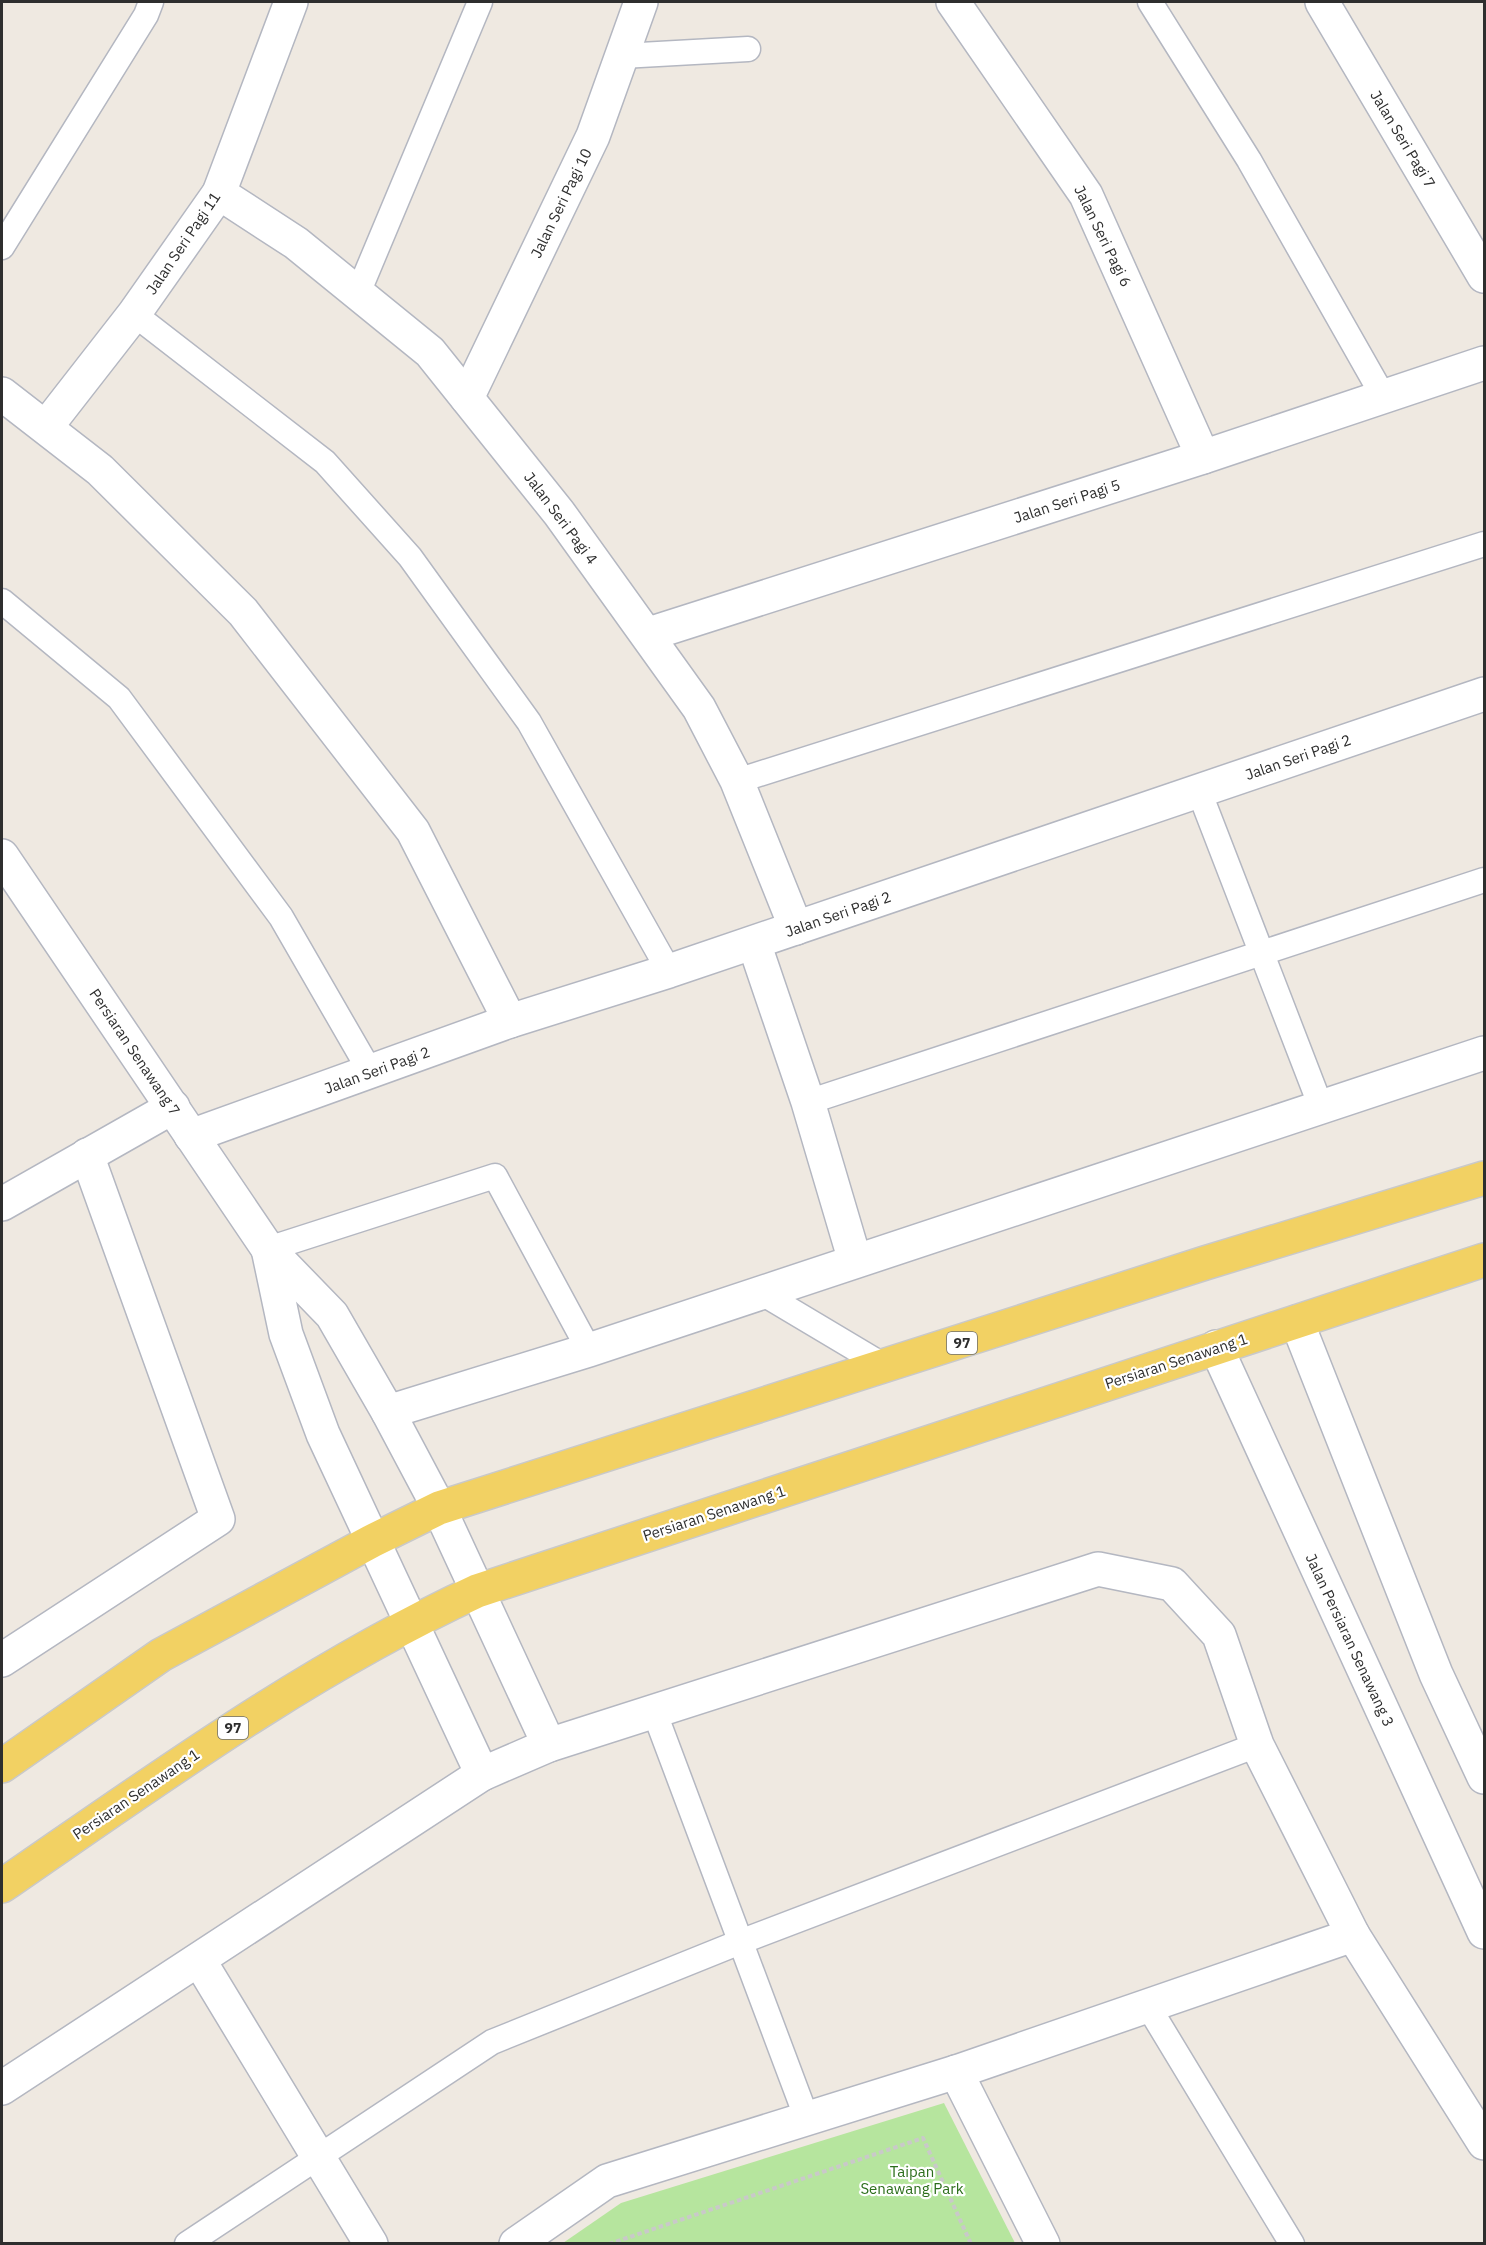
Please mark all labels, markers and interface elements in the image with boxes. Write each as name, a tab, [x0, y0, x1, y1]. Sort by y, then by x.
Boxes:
street label: Jalan Seri Pagi 7	[1366, 87, 1440, 191]
street label: Jalan Seri Pagi 10	[526, 145, 596, 261]
street label: Jalan Seri Pagi 6	[1070, 182, 1136, 290]
street label: Jalan Seri Pagi 11	[142, 188, 224, 298]
street label: Jalan Seri Pagi 4	[520, 468, 602, 568]
street label: Jalan Seri Pagi 5	[1011, 475, 1123, 527]
street label: Jalan Seri Pagi 2	[1243, 730, 1353, 784]
street label: Jalan Seri Pagi 2	[783, 887, 893, 941]
street label: Persiaran Senawang 7	[85, 985, 185, 1119]
street label: Jalan Seri Pagi 2	[322, 1042, 432, 1098]
street label: Persiaran Senawang 1	[1102, 1329, 1250, 1393]
road number: 97	[947, 1332, 977, 1354]
street label: Persiaran Senawang 1	[640, 1481, 788, 1545]
street label: Jalan Persiaran Senawang 3	[1302, 1550, 1398, 1730]
road number: 97	[218, 1717, 248, 1739]
street label: Persiaran Senawang 1	[69, 1744, 203, 1844]
park label: Taipan Senawang Park	[860, 2162, 964, 2198]

